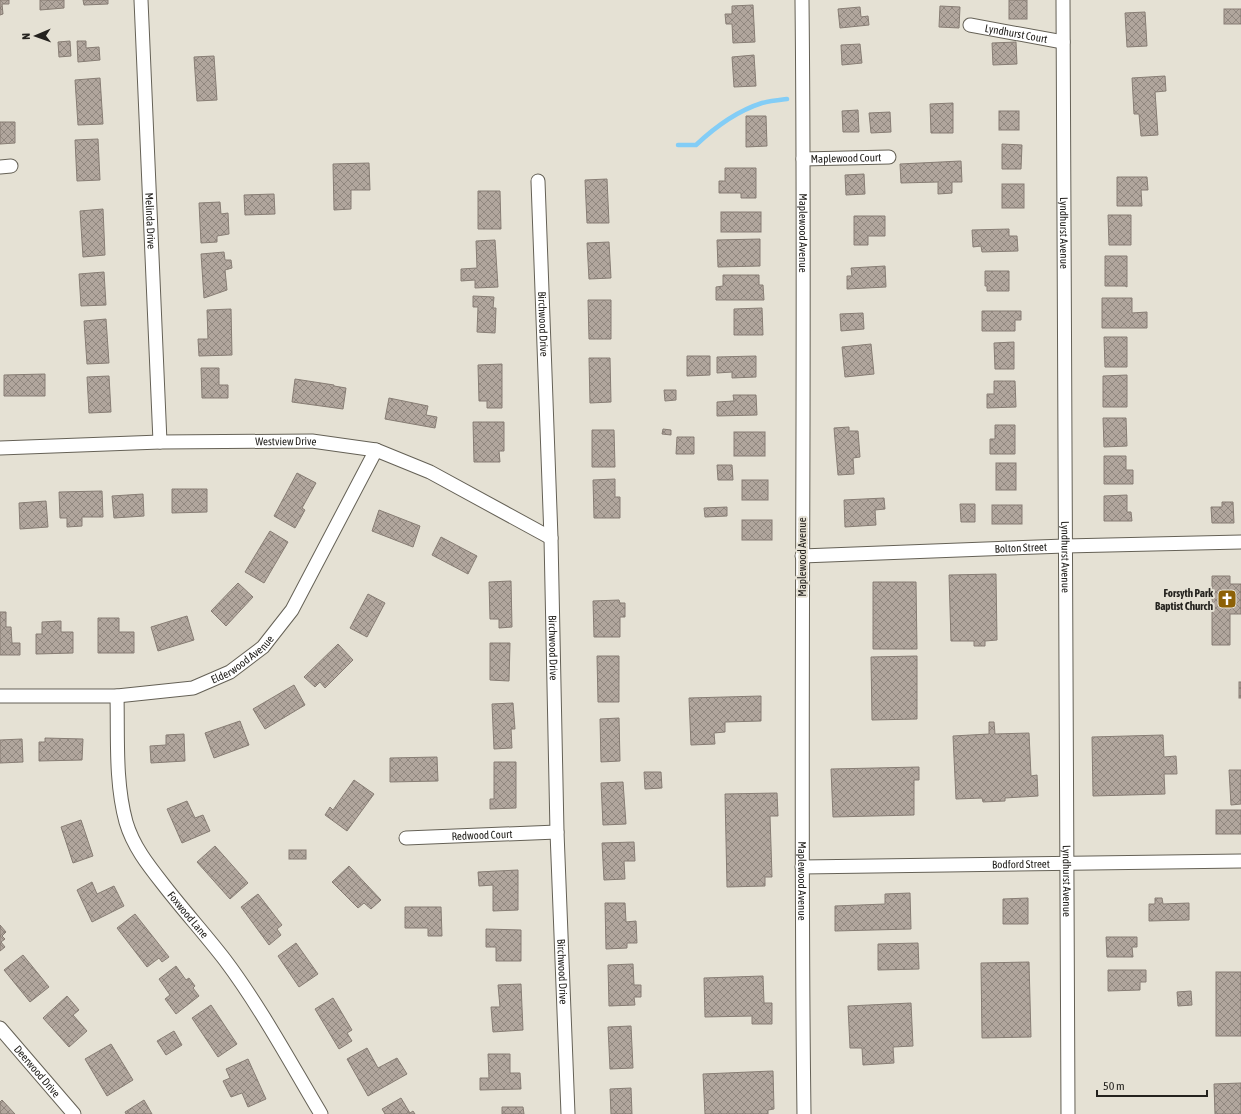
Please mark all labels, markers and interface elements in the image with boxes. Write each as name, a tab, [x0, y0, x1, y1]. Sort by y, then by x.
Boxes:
north arrow	[16, 16, 56, 56]
street label: Lyndhurst Court	[984, 22, 1048, 45]
text: N	[20, 33, 32, 40]
street label: Maplewood Court	[810, 151, 881, 165]
street label: Melinda Drive	[143, 192, 158, 249]
street label: Maplewood Avenue	[797, 193, 809, 273]
street label: Lyndhurst Avenue	[1058, 197, 1070, 269]
street label: Birchwood Drive	[536, 291, 550, 357]
street label: Westview Drive	[255, 435, 317, 448]
street label: Maplewood Avenue	[796, 517, 808, 597]
street label: Lyndhurst Avenue	[1059, 521, 1072, 593]
street label: Bolton Street	[994, 541, 1047, 555]
place label: Forsyth Park Baptist Church	[1155, 587, 1213, 612]
church icon: Forsyth Park Baptist Church	[1216, 588, 1238, 610]
street label: Birchwood Drive	[547, 615, 560, 681]
street label: Elderwood Avenue	[209, 633, 276, 686]
street label: Redwood Court	[451, 828, 513, 842]
street label: Maplewood Avenue	[796, 841, 808, 921]
street label: Lyndhurst Avenue	[1061, 845, 1073, 917]
street label: Bodford Street	[992, 858, 1050, 870]
street label: Foxwood Lane	[165, 889, 211, 941]
street label: Birchwood Drive	[555, 939, 570, 1004]
street label: Deerwood Drive	[12, 1043, 63, 1099]
scale bar	[1097, 1072, 1207, 1098]
text: 50 m	[1103, 1079, 1125, 1093]

